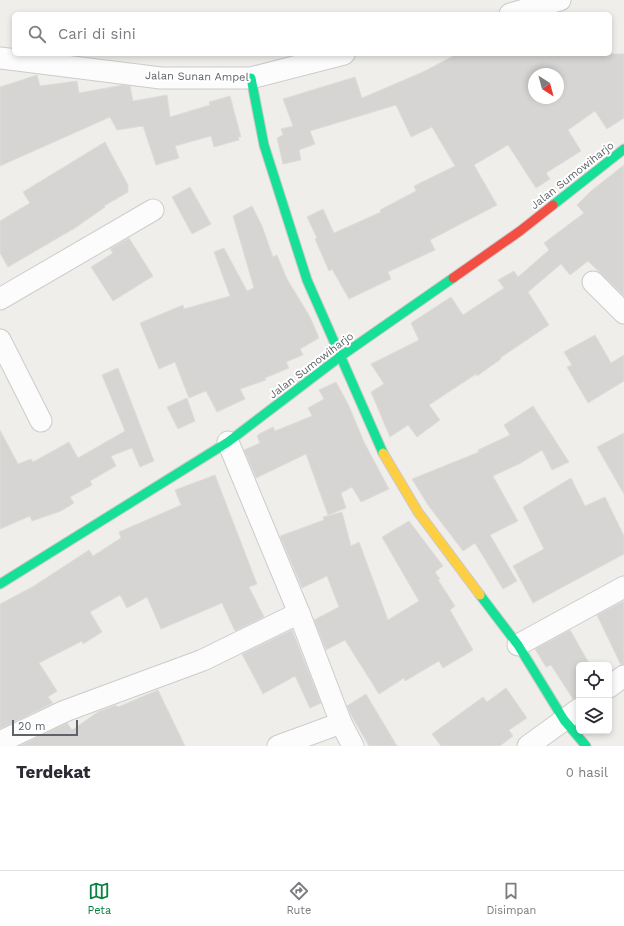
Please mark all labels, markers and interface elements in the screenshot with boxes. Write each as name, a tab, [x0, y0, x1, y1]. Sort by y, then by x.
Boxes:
search box	[12, 12, 612, 56]
icon: search	[26, 23, 48, 45]
text: Cari di sini	[58, 25, 136, 43]
north arrow	[528, 68, 564, 104]
street label: Jalan Sunan Ampel	[145, 69, 250, 84]
street label: Jalan Sumowiharjo	[528, 139, 617, 212]
street label: Jalan Sumowiharjo	[267, 329, 356, 401]
map controls	[576, 662, 612, 734]
button: locate	[576, 662, 612, 698]
button: layers	[576, 698, 612, 734]
scale bar	[12, 718, 78, 737]
text: 20 m	[18, 720, 46, 733]
text: Terdekat	[16, 762, 91, 782]
text: 0 hasil	[566, 765, 608, 780]
tab: Peta	[88, 880, 111, 917]
tab: Rute	[286, 880, 311, 917]
tab: Disimpan	[486, 880, 536, 917]

